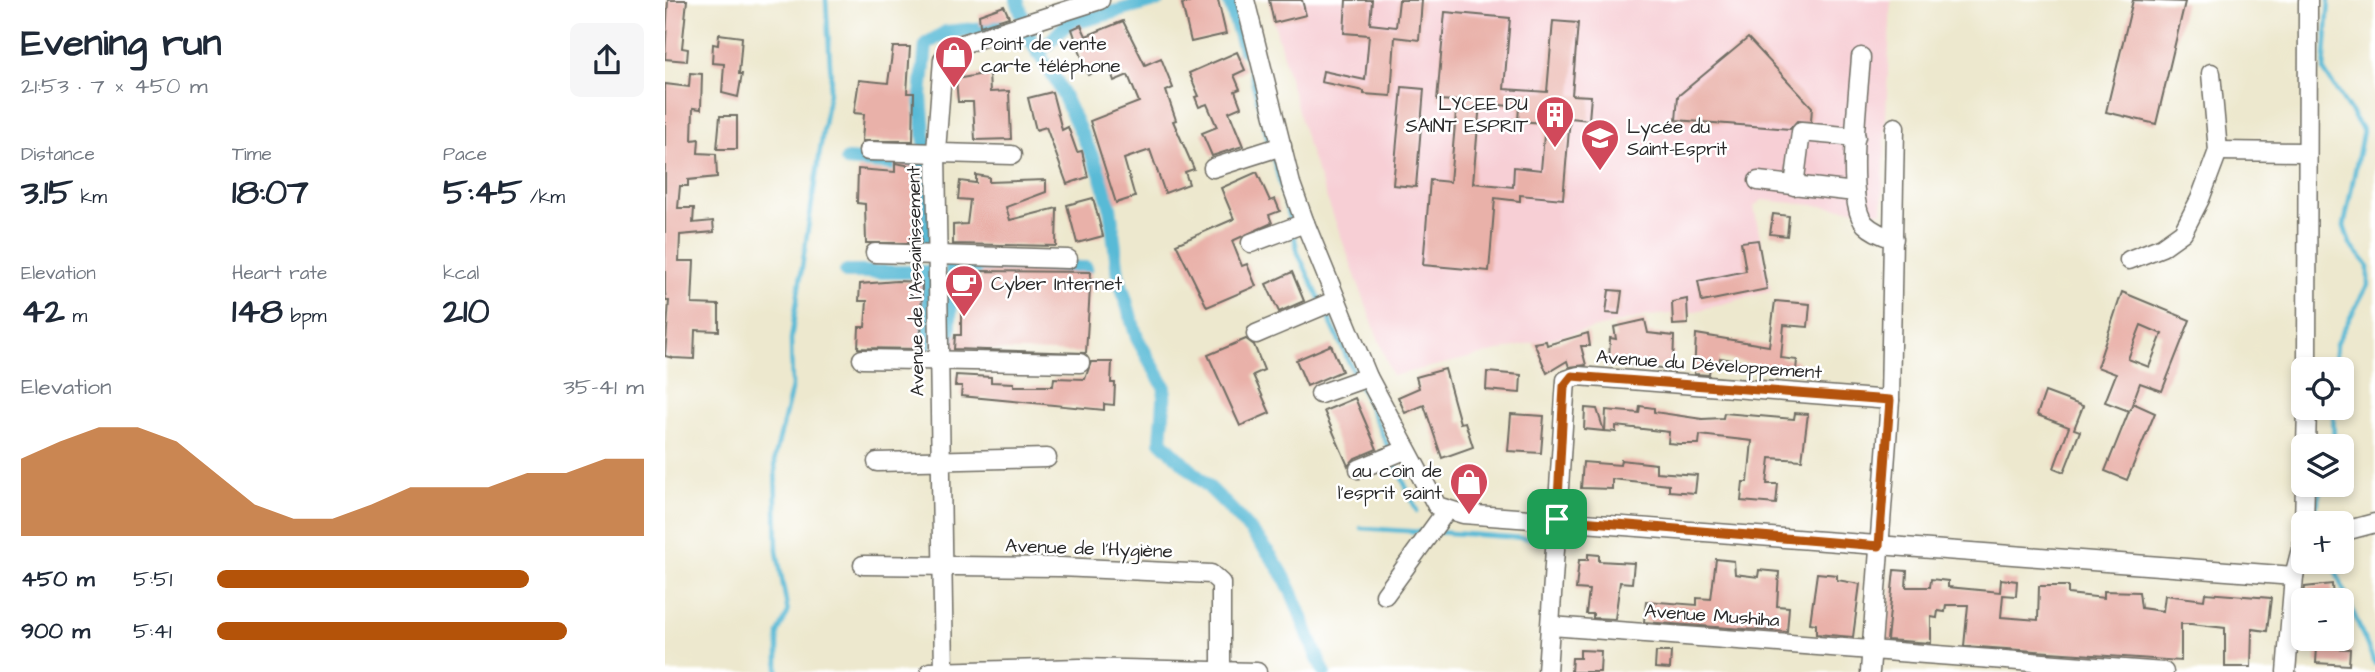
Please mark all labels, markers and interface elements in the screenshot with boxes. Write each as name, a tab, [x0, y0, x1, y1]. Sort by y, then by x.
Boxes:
text: Evening run	[21, 18, 222, 70]
button: share	[570, 23, 644, 97]
place label: Point de vente carte téléphone	[981, 31, 1120, 80]
shop icon: Point de vente carte téléphone	[933, 34, 975, 89]
text: 21:53 · 7 × 450 m	[21, 70, 208, 102]
place label: LYCEE DU SAINT ESPRIT	[1406, 91, 1528, 140]
building icon: LYCEE DU SAINT ESPRIT	[1534, 94, 1576, 149]
place label: Lycée du Saint-Esprit	[1627, 114, 1728, 163]
school or university icon: Lycée du Saint-Esprit	[1579, 117, 1621, 172]
text: Distance	[21, 141, 95, 168]
text: Time	[232, 141, 272, 168]
text: Pace	[443, 141, 487, 168]
street label: Avenue de l'Assainissement	[900, 165, 932, 397]
text: 3.15	[21, 168, 73, 217]
text: 18:07	[232, 168, 309, 217]
text: 5:45	[443, 168, 522, 217]
text: km	[73, 184, 107, 211]
text: /km	[522, 184, 565, 211]
text: Elevation	[21, 260, 96, 287]
text: Heart rate	[232, 260, 327, 287]
text: kcal	[443, 260, 479, 287]
cafe icon: Cyber Internet	[943, 263, 985, 318]
place label: Cyber Internet	[991, 271, 1123, 299]
text: 42	[21, 287, 65, 336]
text: 148	[232, 287, 283, 336]
text: 210	[443, 287, 490, 336]
text: m	[65, 303, 87, 330]
text: bpm	[283, 303, 327, 330]
street label: Avenue du Développement	[1595, 344, 1823, 386]
map controls	[2291, 357, 2354, 651]
button: locate	[2291, 357, 2354, 420]
text: Elevation	[21, 371, 112, 403]
text: 35–41 m	[563, 371, 644, 403]
button: layers	[2291, 434, 2354, 497]
place label: au coin de l'esprit saint	[1338, 458, 1442, 507]
shop icon: au coin de l'esprit saint	[1448, 461, 1490, 516]
pin	[1527, 489, 1587, 549]
icon: arrive	[1538, 500, 1576, 538]
button: +	[2291, 511, 2354, 574]
street label: Avenue de l'Hygiène	[1005, 533, 1173, 566]
text: 450 m	[21, 563, 95, 595]
text: 5:51	[133, 563, 172, 595]
button: −	[2291, 588, 2354, 651]
street label: Avenue Mushiha	[1643, 598, 1781, 634]
text: 900 m	[21, 615, 90, 647]
text: 5:41	[133, 615, 172, 647]

